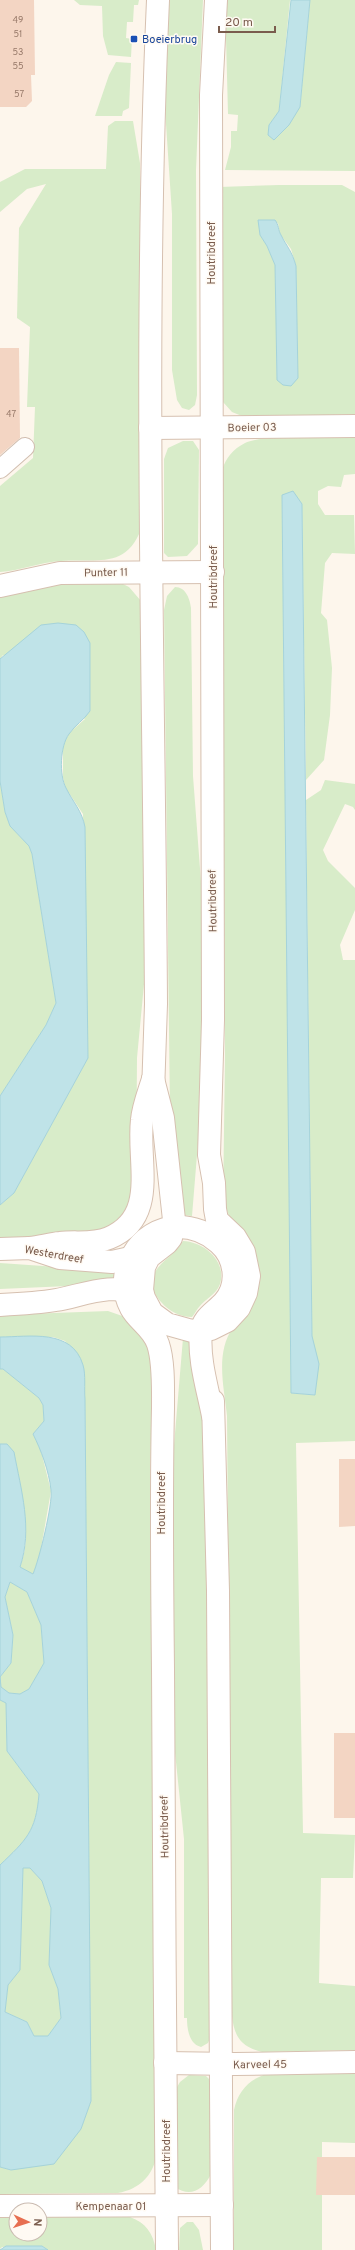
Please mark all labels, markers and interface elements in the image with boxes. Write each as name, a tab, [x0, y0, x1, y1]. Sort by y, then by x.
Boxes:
scale bar	[219, 8, 275, 34]
house number: 49	[13, 15, 23, 26]
text: 20 m	[225, 15, 253, 31]
house number: 51	[14, 29, 22, 40]
place label: Boeierbrug	[142, 33, 197, 47]
marker: Boeierbrug	[129, 34, 139, 44]
house number: 53	[12, 47, 24, 58]
house number: 55	[12, 61, 24, 72]
house number: 57	[14, 89, 24, 100]
street label: Houtribdreef	[205, 221, 219, 284]
house number: 47	[6, 409, 16, 420]
street label: Boeier 03	[227, 421, 277, 435]
street label: Houtribdreef	[207, 545, 221, 608]
street label: Punter 11	[84, 566, 128, 580]
street label: Houtribdreef	[205, 869, 221, 933]
street label: Westerdreef	[23, 1243, 85, 1267]
street label: Houtribdreef	[155, 1471, 169, 1534]
street label: Houtribdreef	[157, 1795, 173, 1859]
street label: Karveel 45	[233, 2058, 287, 2072]
street label: Houtribdreef	[160, 2119, 174, 2182]
street label: Kempenaar 01	[76, 2200, 146, 2214]
north arrow	[8, 2202, 48, 2242]
text: N	[30, 2218, 44, 2227]

